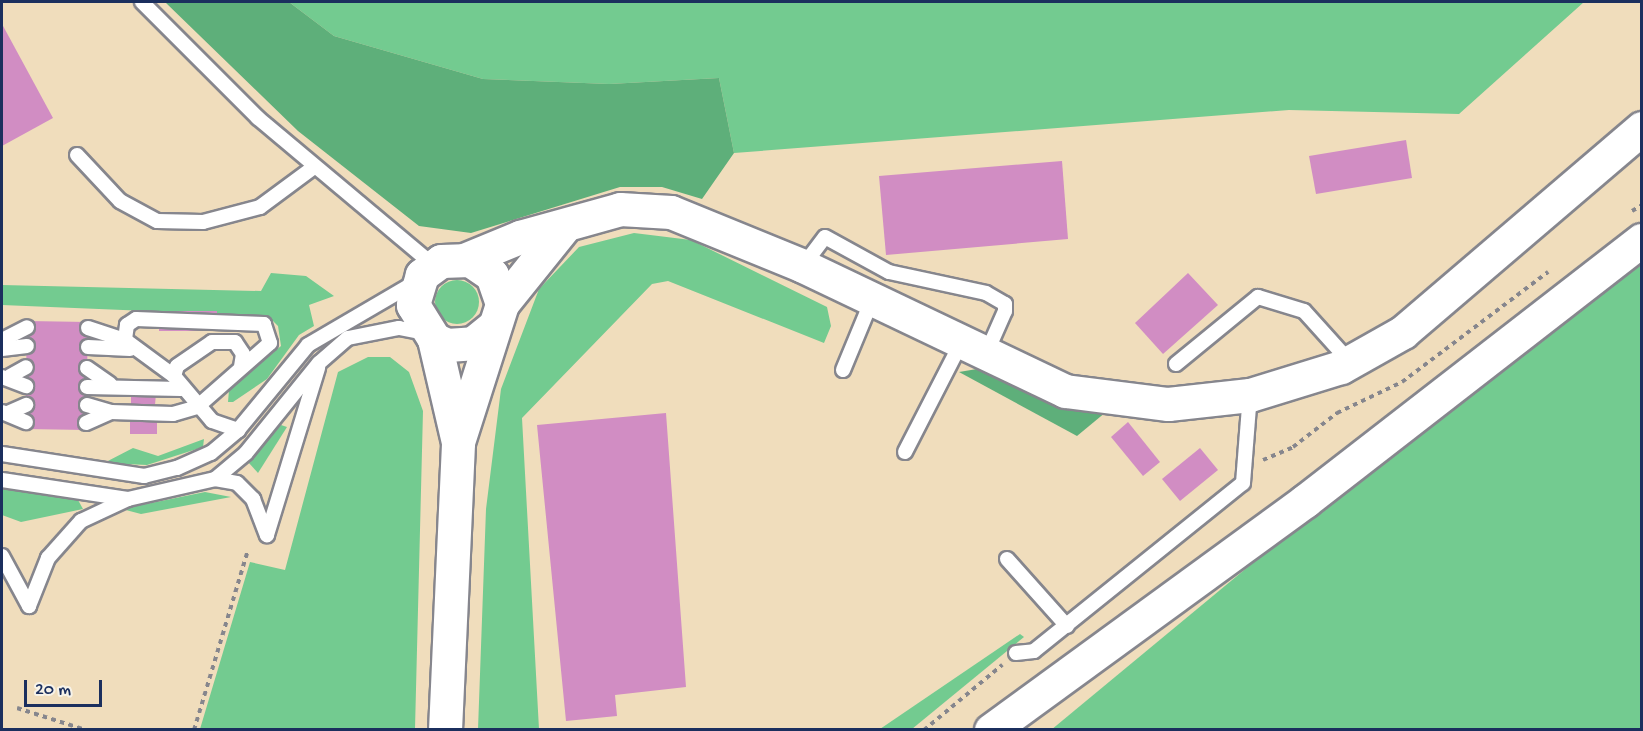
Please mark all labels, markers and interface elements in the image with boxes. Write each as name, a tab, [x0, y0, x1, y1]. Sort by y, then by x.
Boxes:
scale bar	[27, 668, 105, 706]
text: 20 m	[35, 680, 71, 701]

